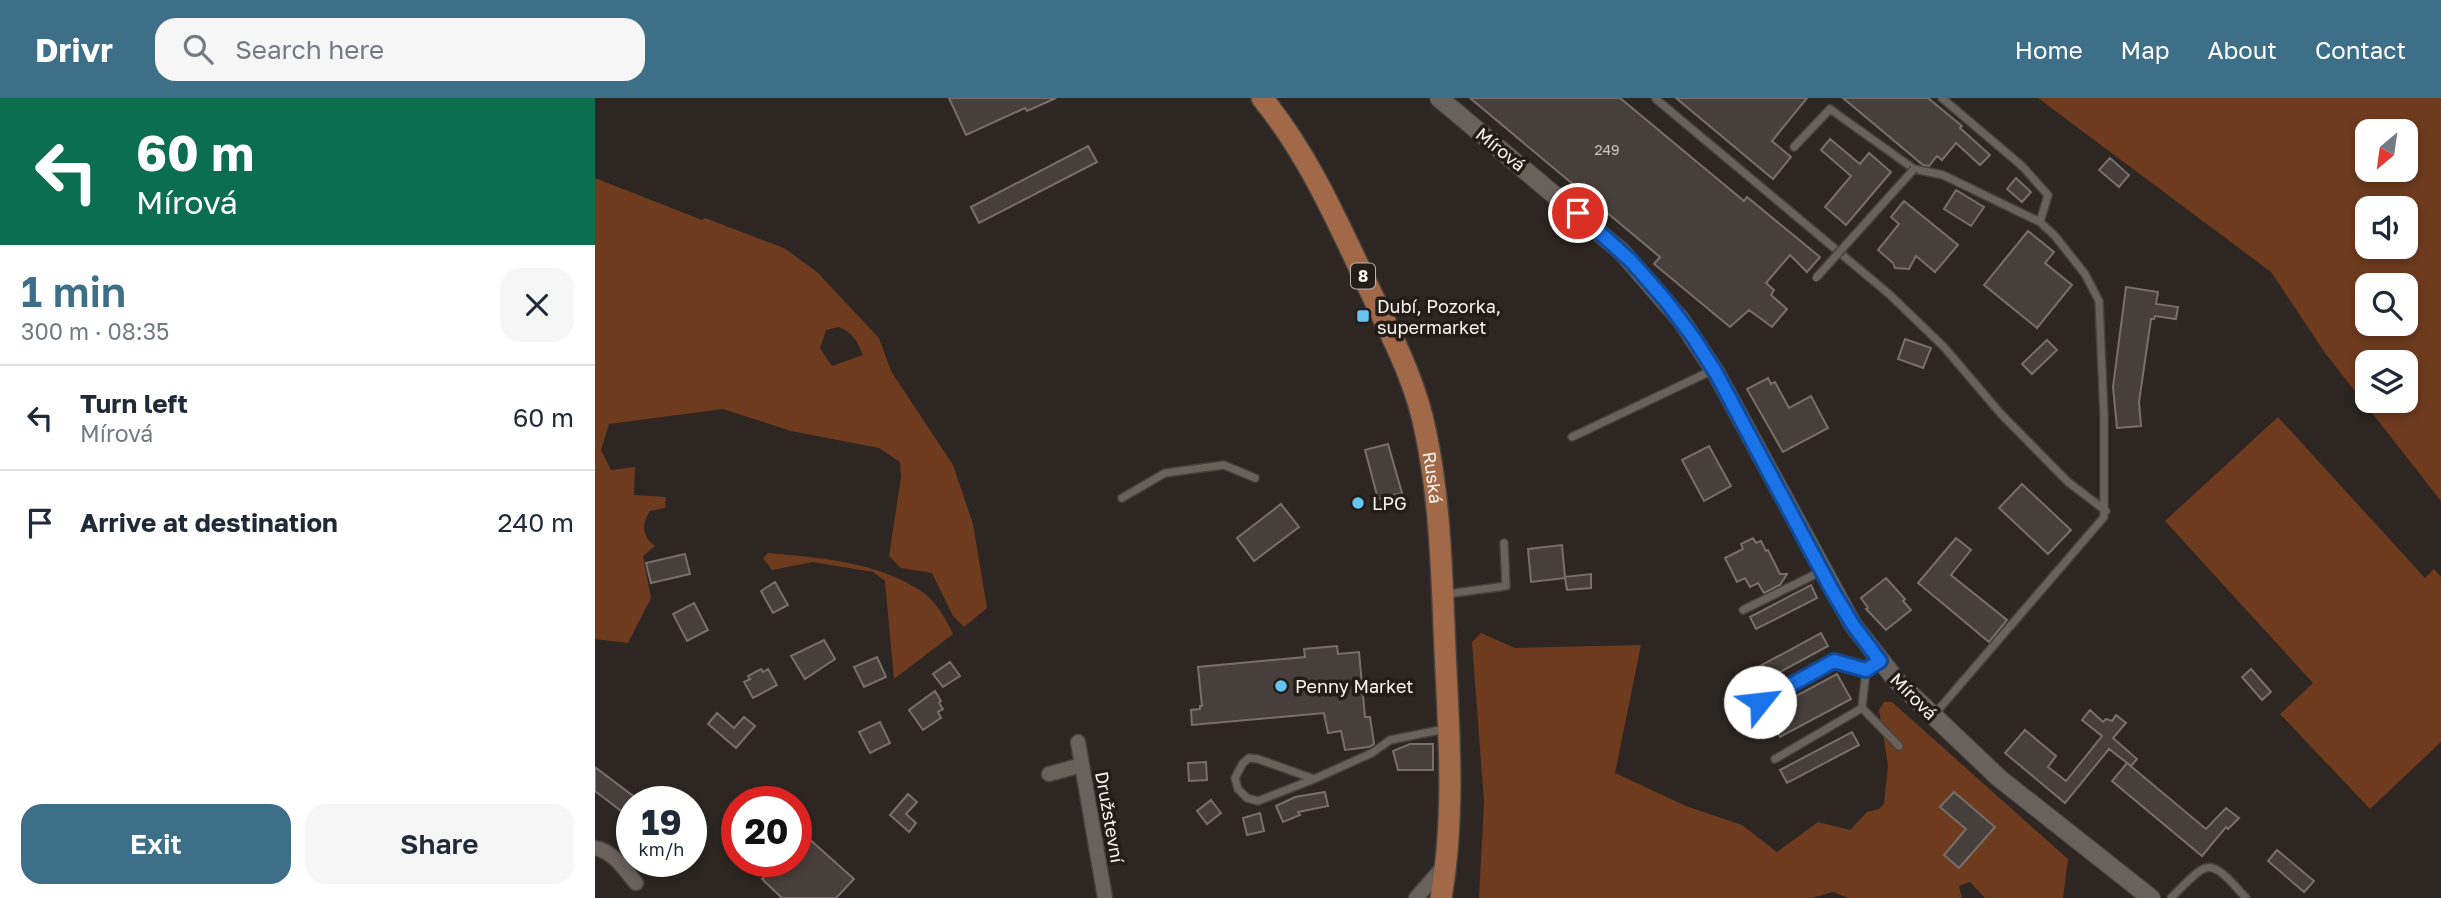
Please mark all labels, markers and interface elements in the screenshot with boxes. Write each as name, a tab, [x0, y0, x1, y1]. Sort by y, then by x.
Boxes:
search box	[155, 18, 645, 81]
text: Drivr	[35, 30, 113, 69]
icon: search	[179, 30, 217, 68]
text: Search here	[235, 34, 384, 65]
text: Home	[2015, 35, 2083, 64]
text: Map	[2121, 35, 2170, 64]
text: About	[2208, 35, 2277, 64]
text: Contact	[2315, 35, 2406, 64]
north arrow	[2355, 119, 2419, 182]
map controls	[2355, 119, 2418, 413]
street label: Mírová	[1472, 122, 1530, 176]
text: 60 m	[136, 123, 254, 182]
icon: left	[21, 126, 112, 217]
house number: 249	[1594, 141, 1620, 158]
text: Mírová	[136, 183, 238, 221]
pin	[1548, 183, 1608, 243]
icon: arrive	[1559, 194, 1597, 232]
button: sound	[2355, 196, 2418, 259]
road number: 8	[1351, 264, 1375, 288]
text: 1 min	[21, 266, 126, 316]
button: close	[500, 268, 574, 342]
button: search	[2355, 273, 2418, 336]
place label: Dubí, Pozorka, supermarket	[1377, 295, 1501, 338]
marker: Dubí, Pozorka, supermarket	[1355, 308, 1371, 324]
text: 300 m · 08:35	[21, 317, 169, 345]
button: layers	[2355, 350, 2418, 413]
text: Turn left	[80, 388, 188, 419]
icon: left	[21, 399, 59, 437]
text: 60 m	[513, 402, 574, 433]
text: Mírová	[80, 419, 153, 447]
street label: Ruská	[1419, 450, 1448, 505]
place label: LPG	[1372, 492, 1407, 514]
marker: LPG	[1350, 495, 1366, 511]
icon: arrive	[21, 504, 59, 542]
text: Arrive at destination	[80, 507, 338, 538]
text: 240 m	[497, 507, 574, 538]
position arrow	[1723, 665, 1797, 739]
street label: Mírová	[1886, 668, 1942, 724]
place label: Penny Market	[1295, 675, 1414, 697]
marker: Penny Market	[1273, 678, 1289, 694]
street label: Družstevní	[1091, 770, 1129, 866]
speed limit sign: 20	[721, 786, 812, 877]
text: 19	[641, 801, 682, 843]
button: Exit	[21, 804, 291, 884]
button: Share	[305, 804, 574, 884]
text: km/h	[639, 838, 684, 860]

